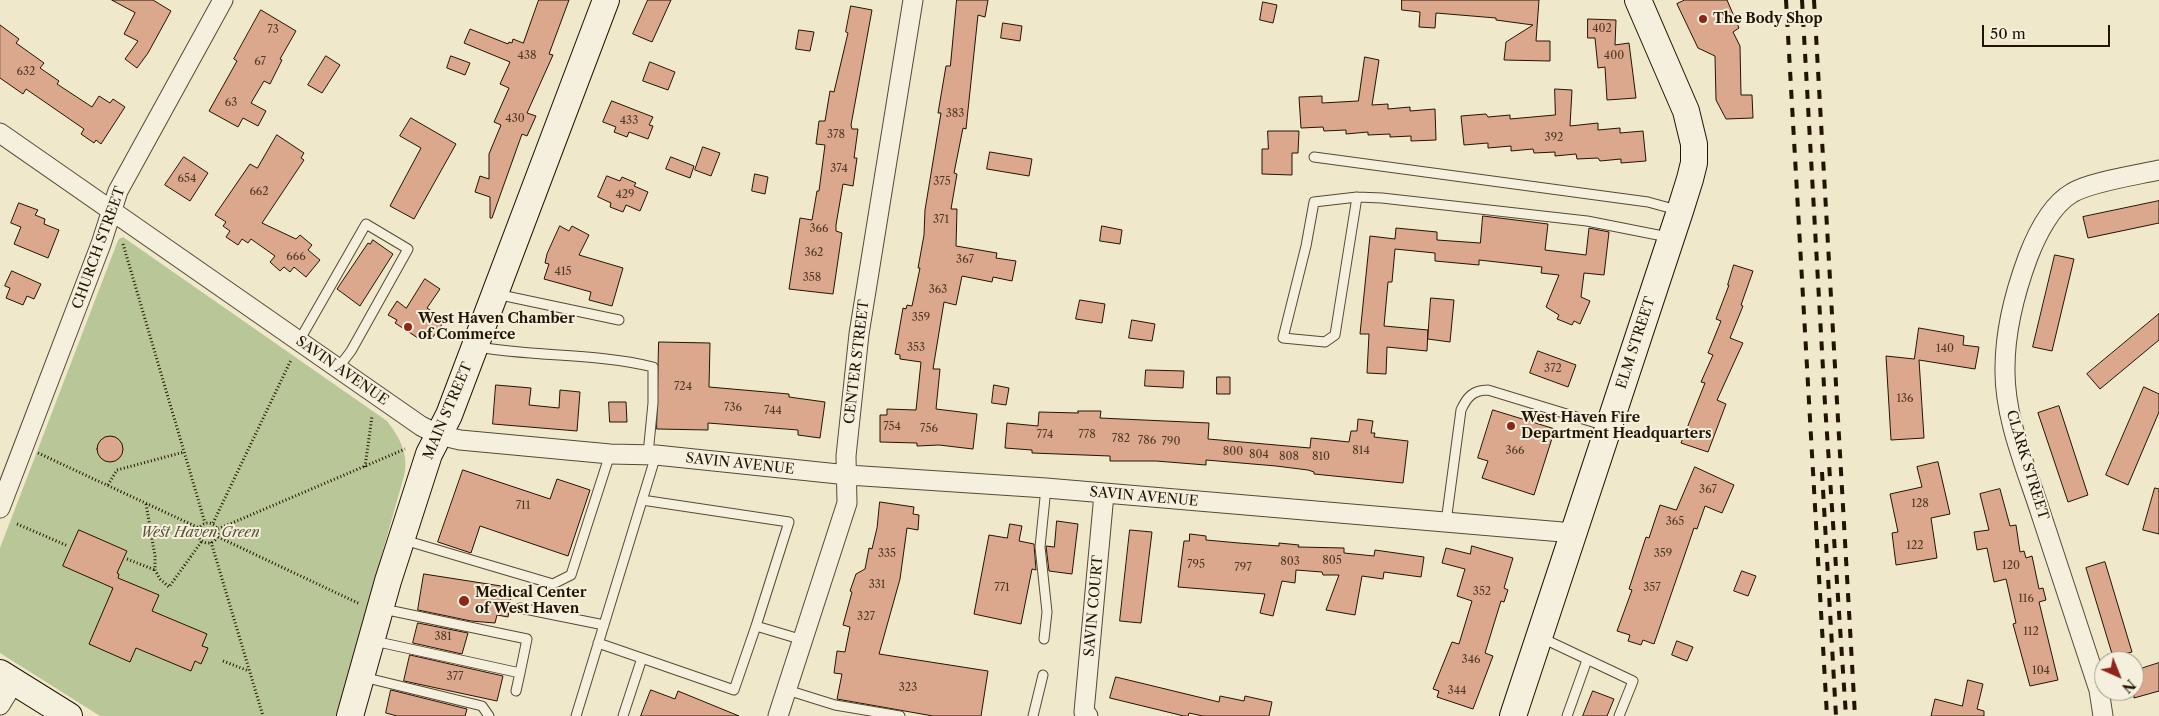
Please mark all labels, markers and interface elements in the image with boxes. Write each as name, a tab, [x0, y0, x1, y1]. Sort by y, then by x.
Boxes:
place label: The Body Shop	[1713, 11, 1823, 27]
marker: The Body Shop	[1697, 13, 1709, 25]
scale bar	[1984, 15, 2112, 47]
house number: 402	[1592, 22, 1612, 36]
house number: 73	[267, 23, 279, 37]
text: 50 m	[1990, 24, 2026, 43]
house number: 438	[518, 49, 536, 63]
house number: 400	[1604, 49, 1624, 63]
house number: 67	[254, 55, 266, 69]
house number: 632	[17, 65, 35, 79]
house number: 63	[225, 96, 237, 110]
house number: 383	[946, 107, 964, 121]
house number: 430	[505, 112, 525, 126]
house number: 433	[620, 114, 638, 128]
house number: 378	[827, 128, 845, 142]
house number: 392	[1545, 131, 1563, 145]
house number: 374	[830, 162, 848, 176]
house number: 654	[178, 172, 196, 186]
house number: 375	[933, 175, 951, 189]
street label: CHURCH STREET	[69, 184, 129, 312]
house number: 662	[249, 185, 269, 199]
house number: 429	[615, 188, 635, 202]
house number: 371	[933, 213, 949, 227]
house number: 366	[810, 222, 828, 236]
house number: 362	[805, 246, 823, 260]
house number: 666	[286, 250, 306, 264]
house number: 367	[956, 253, 974, 267]
house number: 415	[555, 265, 571, 279]
house number: 358	[803, 271, 821, 285]
house number: 363	[929, 283, 947, 297]
street label: ELM STREET	[1613, 295, 1659, 391]
street label: CENTER STREET	[841, 299, 873, 425]
place label: West Haven Chamber of Commerce	[418, 311, 575, 344]
house number: 359	[912, 311, 930, 325]
marker: West Haven Chamber of Commerce	[402, 321, 414, 333]
street label: SAVIN AVENUE	[293, 333, 391, 409]
house number: 353	[907, 341, 925, 355]
house number: 140	[1936, 342, 1954, 356]
street label: MAIN STREET	[420, 360, 476, 462]
house number: 372	[1544, 362, 1562, 376]
house number: 724	[674, 380, 692, 394]
house number: 136	[1896, 392, 1914, 406]
house number: 736	[724, 401, 742, 415]
house number: 744	[764, 404, 782, 418]
street label: CLARK STREET	[2002, 408, 2052, 522]
place label: West Haven Fire Department Headquarters	[1521, 410, 1712, 442]
house number: 754	[883, 420, 901, 434]
marker: West Haven Fire Department Headquarters	[1505, 420, 1517, 432]
house number: 756	[920, 422, 938, 436]
house number: 774	[1037, 428, 1053, 442]
house number: 778	[1078, 428, 1096, 442]
house number: 782	[1112, 432, 1130, 446]
house number: 786	[1138, 434, 1156, 448]
house number: 790	[1162, 435, 1180, 449]
house number: 814	[1352, 444, 1370, 458]
house number: 366	[1506, 444, 1524, 458]
house number: 800	[1223, 445, 1243, 459]
house number: 804	[1249, 448, 1269, 462]
street label: SAVIN AVENUE	[685, 450, 795, 478]
house number: 808	[1279, 450, 1299, 464]
house number: 810	[1312, 450, 1330, 464]
house number: 367	[1699, 483, 1717, 497]
street label: SAVIN AVENUE	[1089, 484, 1199, 510]
house number: 128	[1911, 497, 1929, 511]
house number: 711	[516, 499, 530, 513]
house number: 365	[1666, 515, 1684, 529]
park label: West Haven Green	[140, 525, 260, 541]
house number: 122	[1906, 539, 1924, 553]
house number: 335	[878, 547, 896, 561]
house number: 359	[1654, 547, 1672, 561]
house number: 805	[1322, 554, 1342, 568]
street label: SAVIN COURT	[1081, 555, 1107, 657]
house number: 803	[1280, 555, 1300, 569]
house number: 795	[1187, 558, 1205, 572]
house number: 120	[2002, 559, 2020, 573]
house number: 797	[1234, 561, 1252, 575]
house number: 331	[869, 578, 885, 592]
house number: 771	[994, 581, 1010, 595]
house number: 357	[1643, 581, 1661, 595]
place label: Medical Center of West Haven	[475, 585, 587, 618]
house number: 352	[1473, 585, 1491, 599]
house number: 116	[2018, 592, 2034, 606]
marker: Medical Center of West Haven	[457, 594, 471, 608]
house number: 327	[857, 610, 875, 624]
house number: 112	[2023, 625, 2039, 639]
house number: 381	[434, 630, 452, 644]
north arrow	[2094, 651, 2144, 701]
house number: 346	[1462, 653, 1480, 667]
house number: 104	[2032, 664, 2050, 678]
house number: 377	[447, 670, 463, 684]
text: N	[2118, 675, 2139, 697]
house number: 323	[899, 681, 917, 695]
house number: 344	[1448, 684, 1466, 698]

